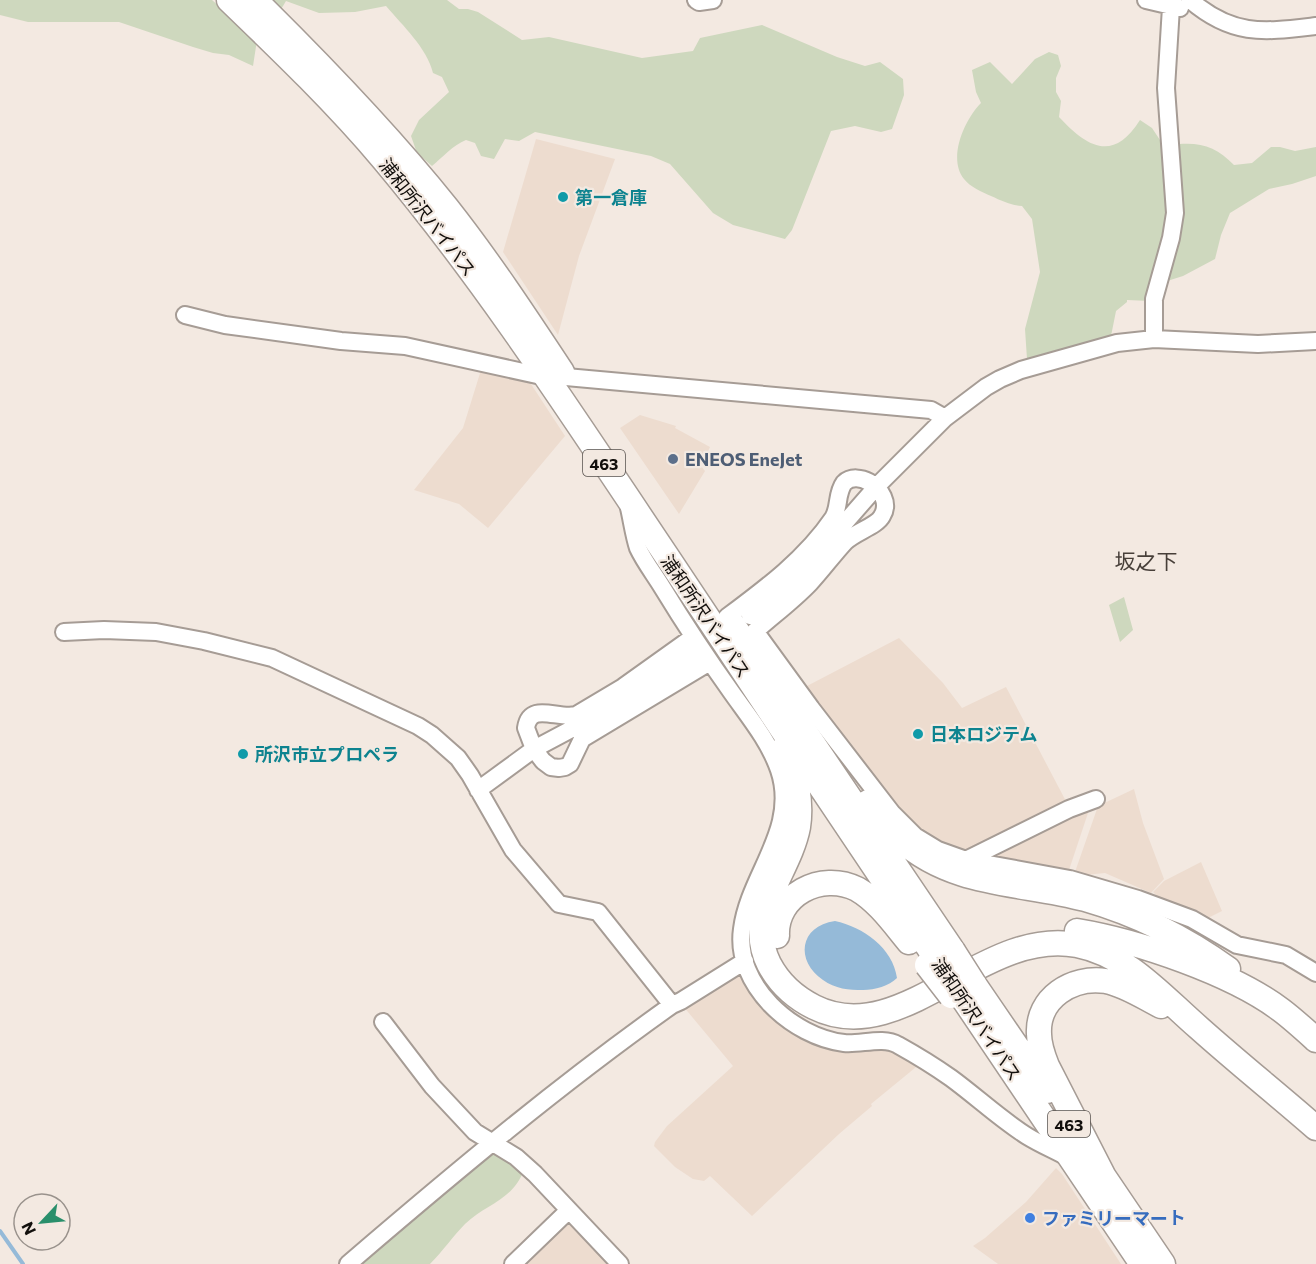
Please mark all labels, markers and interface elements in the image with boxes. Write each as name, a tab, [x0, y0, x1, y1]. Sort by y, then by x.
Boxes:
street label: 浦和所沢バイパス	[375, 154, 481, 280]
place label: 第一倉庫	[575, 186, 647, 208]
marker: 第一倉庫	[556, 190, 570, 204]
place label: ENEOS EneJet	[685, 448, 803, 470]
road number: 463	[583, 450, 625, 476]
marker: ENEOS EneJet	[666, 452, 680, 466]
district label: 坂之下	[1115, 548, 1178, 573]
street label: 浦和所沢バイパス	[657, 550, 755, 682]
place label: 日本ロジテム	[930, 723, 1037, 745]
marker: 日本ロジテム	[911, 727, 925, 741]
place label: 所沢市立プロペラ	[255, 743, 399, 765]
marker: 所沢市立プロペラ	[236, 747, 250, 761]
street label: 浦和所沢バイパス	[928, 953, 1026, 1085]
road number: 463	[1048, 1111, 1090, 1137]
north arrow	[12, 1192, 72, 1252]
place label: ファミリーマート	[1042, 1207, 1186, 1229]
marker: ファミリーマート	[1023, 1211, 1037, 1225]
text: N	[17, 1219, 39, 1238]

